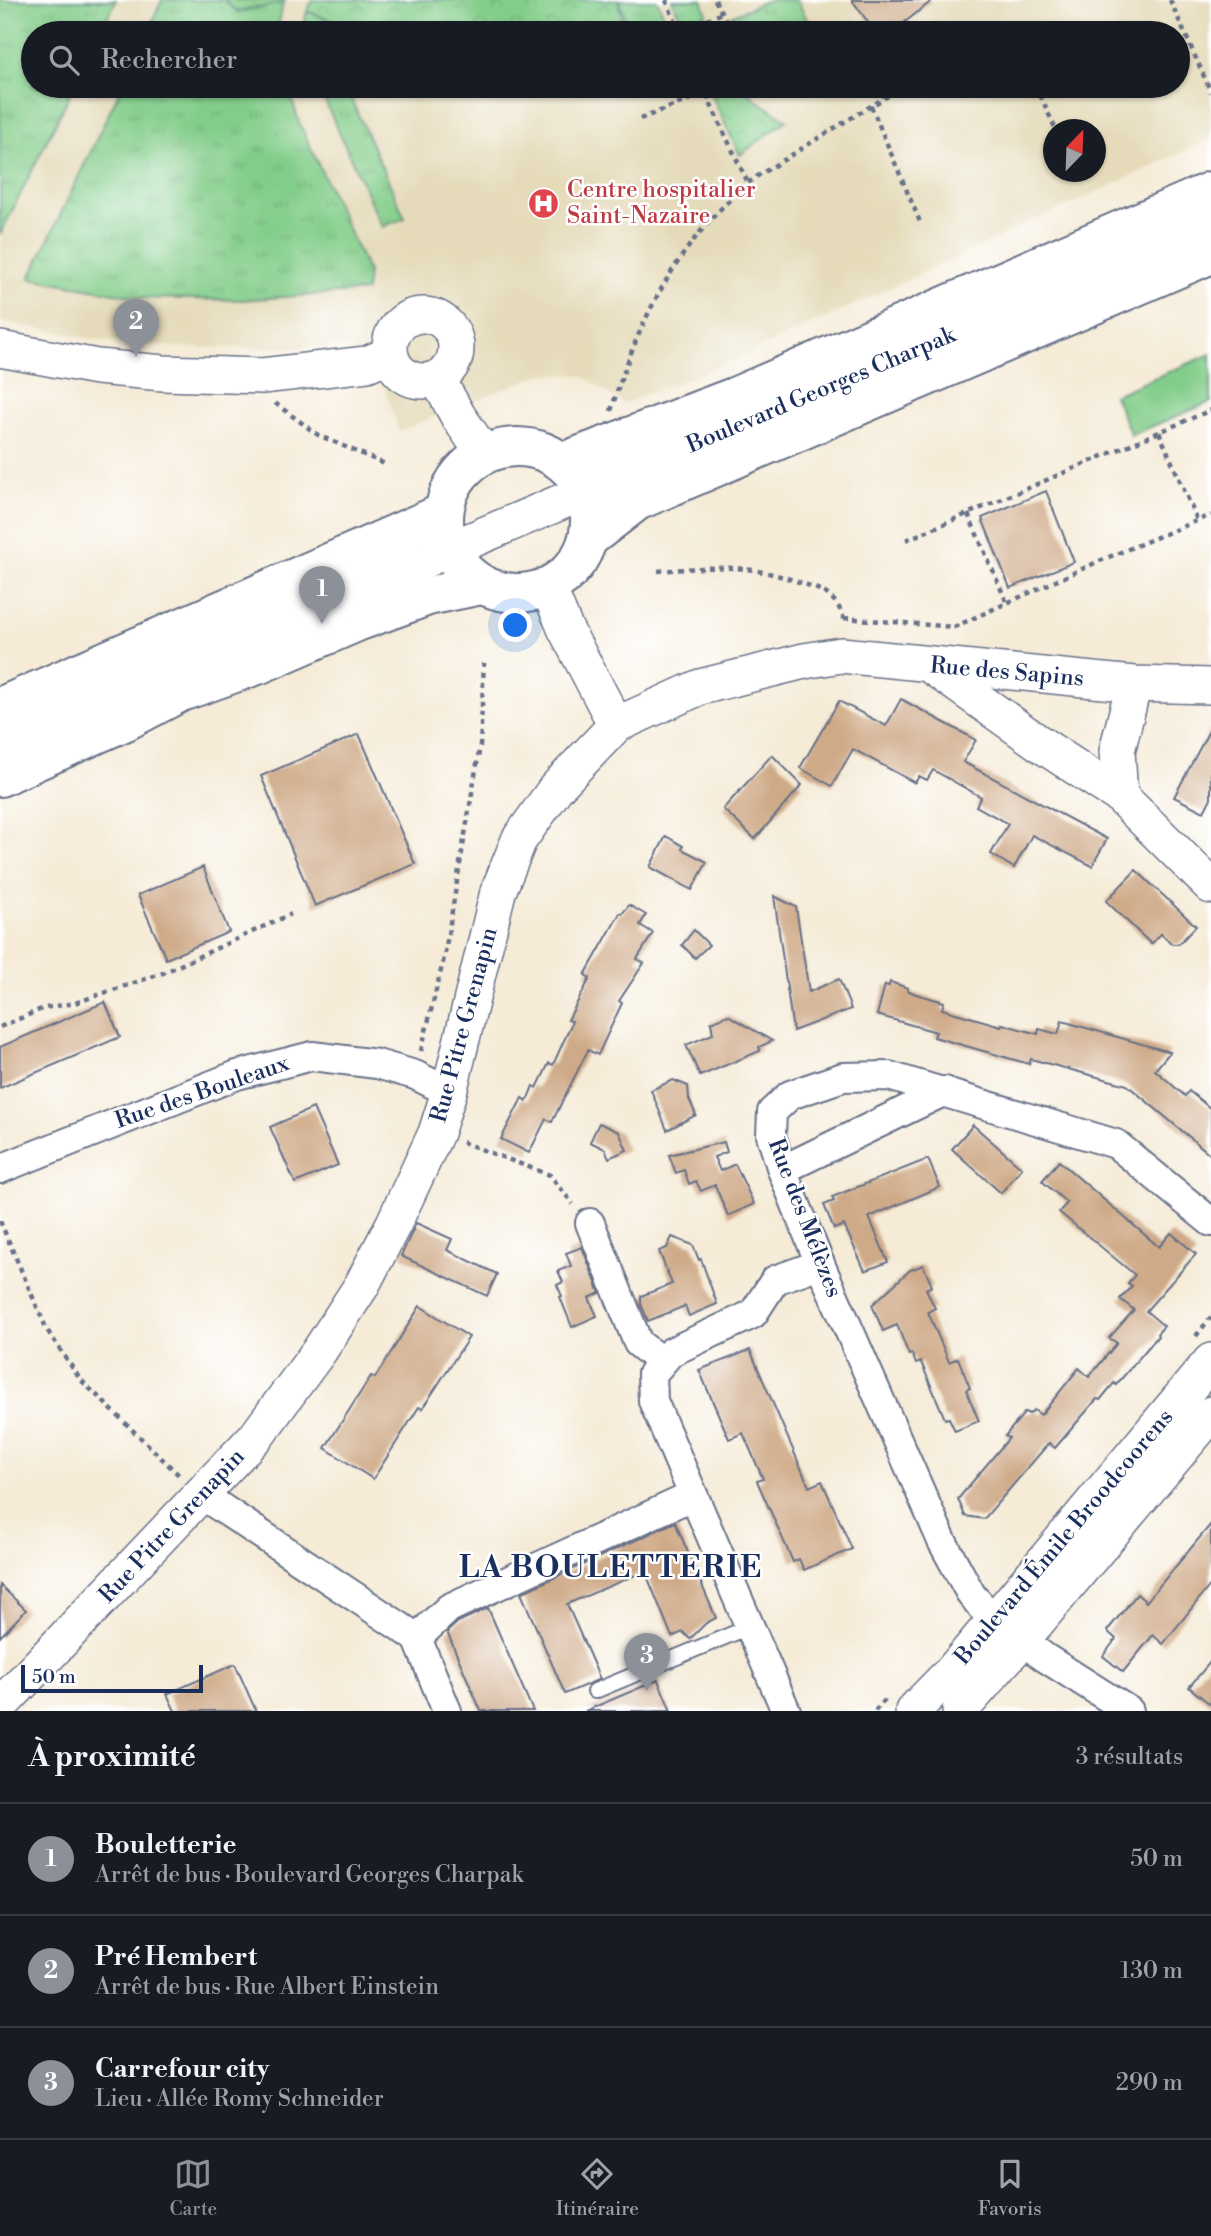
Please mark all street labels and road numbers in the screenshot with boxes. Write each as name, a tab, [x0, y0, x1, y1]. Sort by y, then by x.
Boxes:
street label: Boulevard Georges Charpak	[682, 320, 960, 460]
street label: Rue des Sapins	[929, 651, 1085, 693]
street label: Rue Pitre Grenapin	[424, 924, 504, 1126]
street label: Rue des Bouleaux	[111, 1049, 293, 1135]
street label: Rue des Mélèzes	[762, 1135, 848, 1301]
street label: Boulevard Émile Broodcoorens	[947, 1402, 1179, 1671]
street label: Rue Pitre Grenapin	[93, 1443, 251, 1609]

